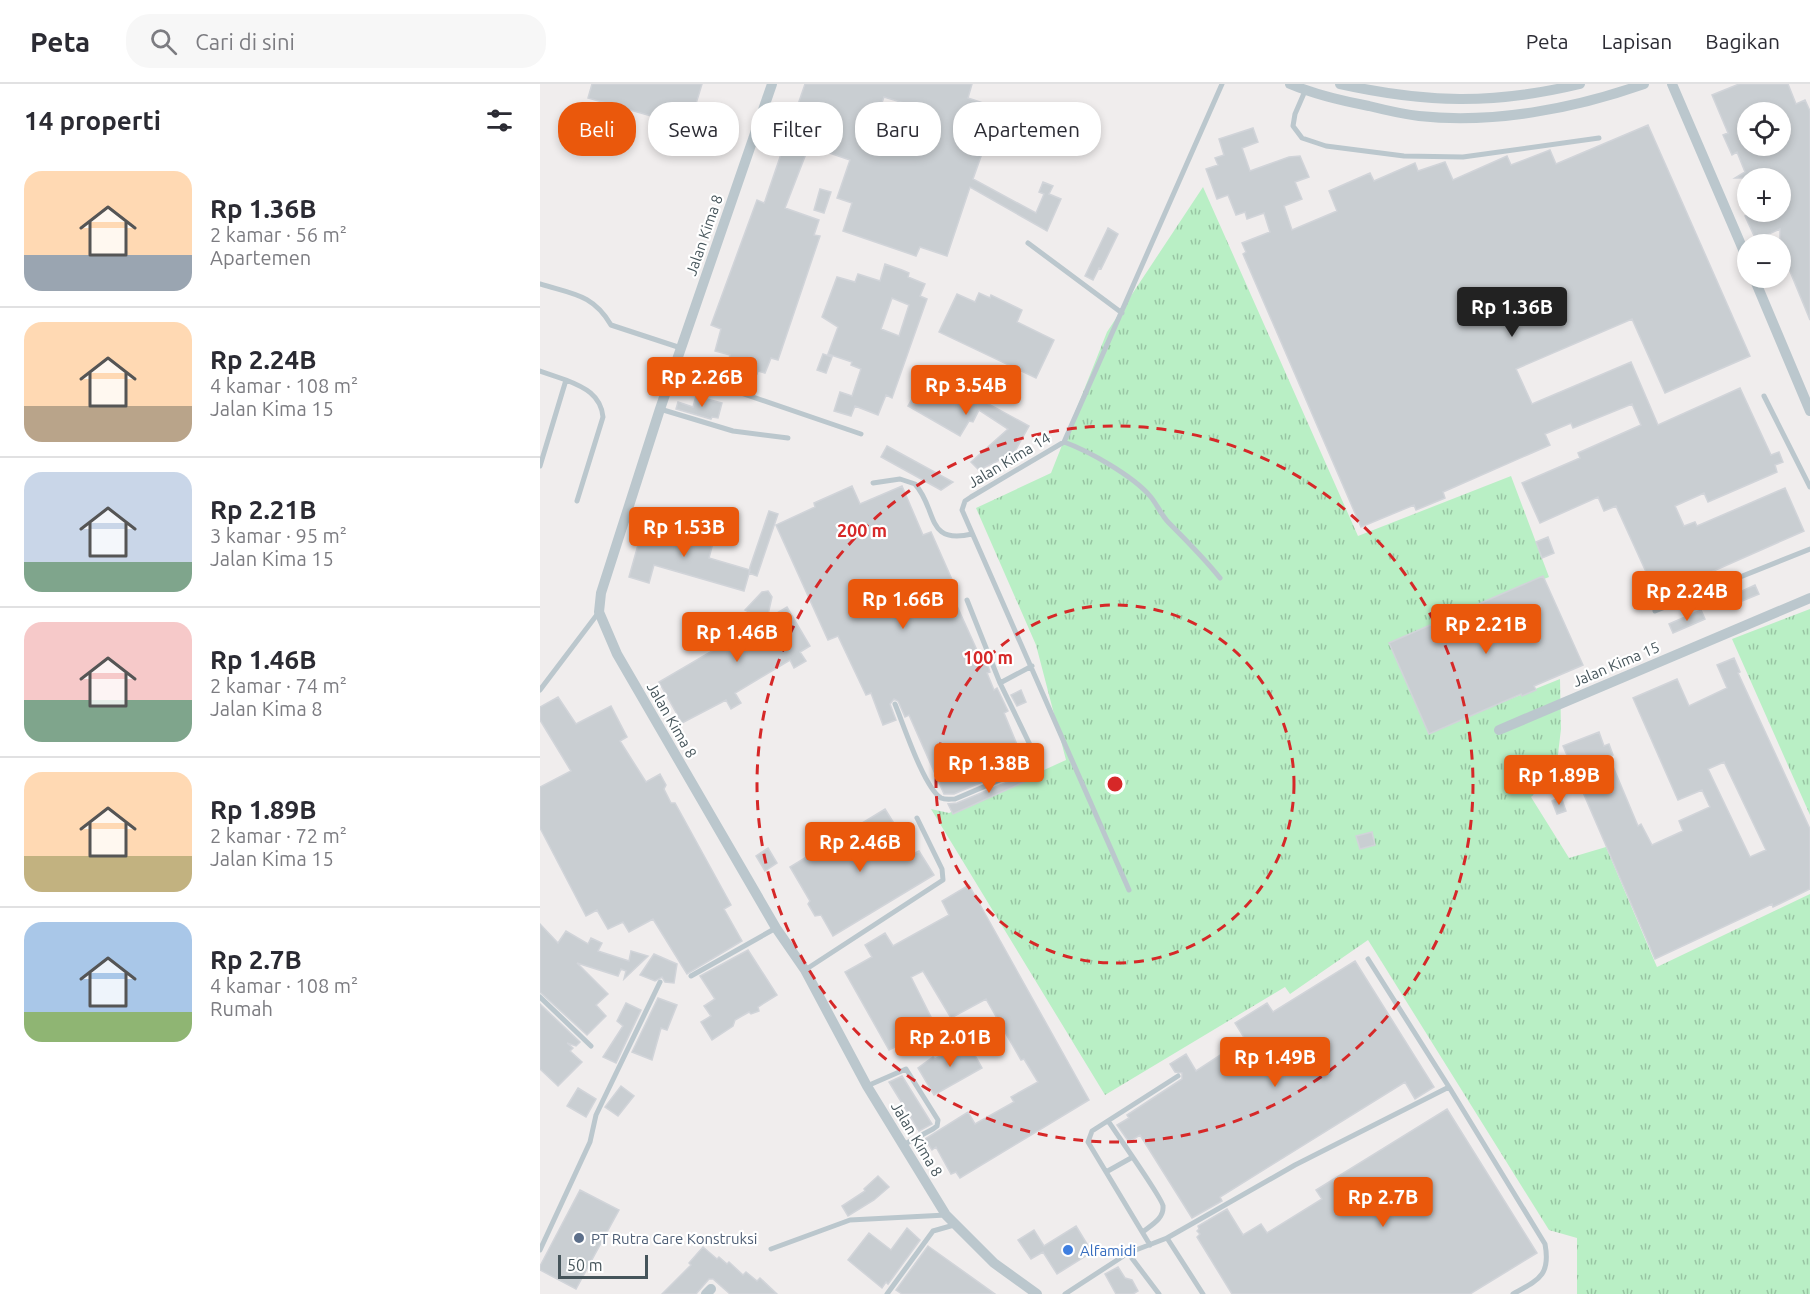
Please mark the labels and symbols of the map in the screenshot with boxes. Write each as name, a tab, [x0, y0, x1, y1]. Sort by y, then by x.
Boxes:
street label: Jalan Kima 8	[682, 192, 726, 278]
pin: Rp 1.36B	[1450, 287, 1574, 338]
pin: Rp 2.26B	[640, 357, 764, 408]
pin: Rp 3.54B	[904, 365, 1028, 416]
street label: Jalan Kima 14	[965, 429, 1053, 491]
pin: Rp 1.53B	[622, 507, 746, 558]
text: 200 m	[837, 520, 887, 540]
pin: Rp 2.24B	[1625, 571, 1749, 622]
pin: Rp 1.66B	[841, 579, 965, 630]
pin: Rp 2.21B	[1424, 604, 1548, 655]
pin: Rp 1.46B	[675, 612, 799, 663]
street label: Jalan Kima 15	[1570, 638, 1662, 690]
text: 100 m	[963, 647, 1013, 667]
street label: Jalan Kima 8	[644, 679, 700, 761]
pin: Rp 1.38B	[927, 743, 1051, 794]
pin: Rp 1.89B	[1497, 755, 1621, 806]
centre of rings	[1105, 774, 1125, 794]
pin: Rp 2.46B	[798, 822, 922, 873]
pin: Rp 2.01B	[888, 1017, 1012, 1068]
pin: Rp 1.49B	[1213, 1037, 1337, 1088]
street label: Jalan Kima 8	[888, 1098, 946, 1180]
pin: Rp 2.7B	[1328, 1177, 1438, 1228]
place label: PT Rutra Care Konstruksi	[591, 1230, 757, 1247]
marker: PT Rutra Care Konstruksi	[572, 1231, 586, 1245]
place label: Alfamidi	[1080, 1242, 1136, 1259]
marker: Alfamidi	[1061, 1243, 1075, 1257]
scale bar	[558, 1252, 648, 1280]

